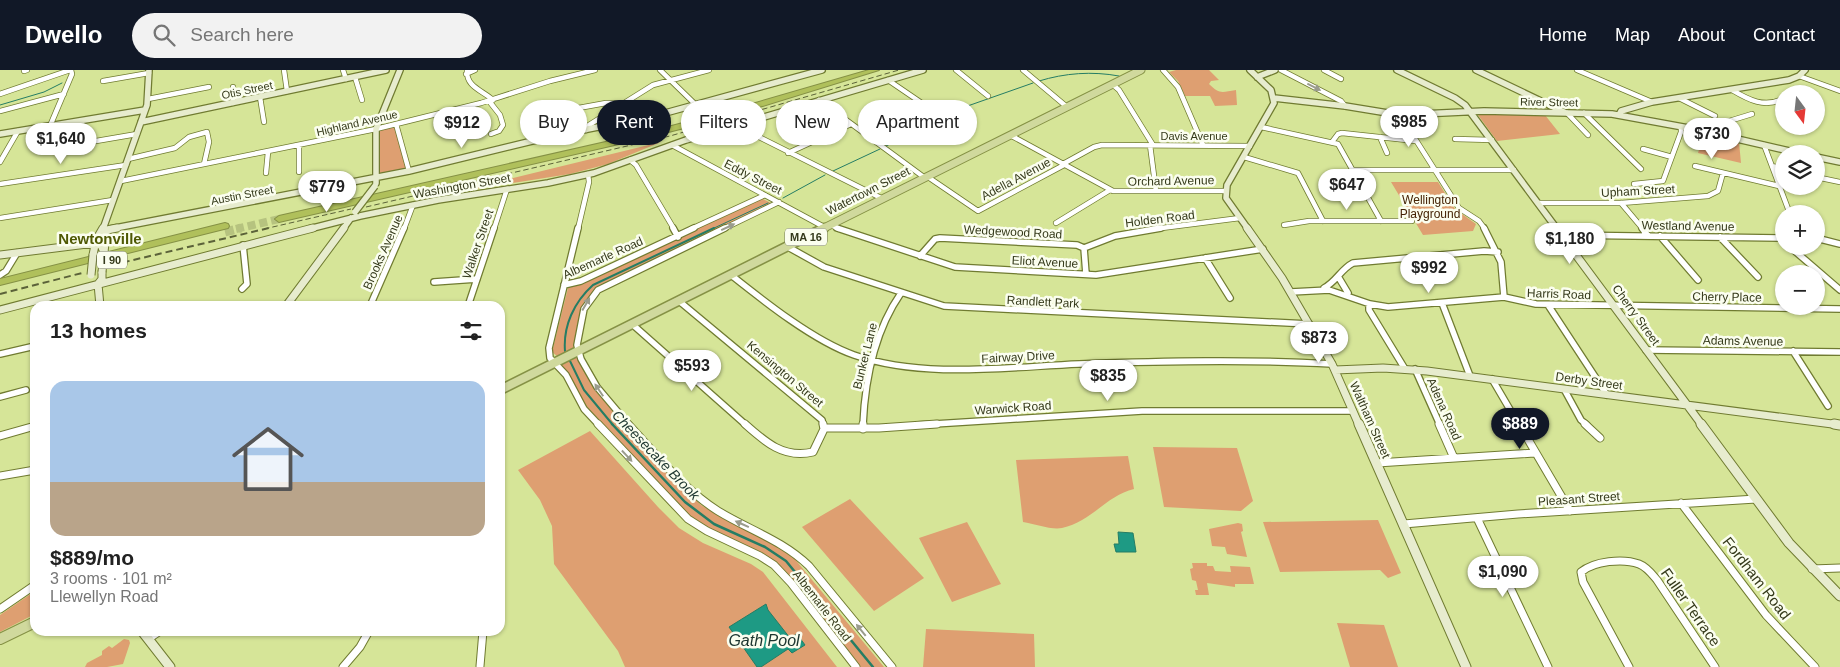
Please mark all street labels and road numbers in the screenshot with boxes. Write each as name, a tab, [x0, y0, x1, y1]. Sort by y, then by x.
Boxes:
street label: Otis Street	[220, 79, 274, 101]
street label: River Street	[1520, 95, 1578, 109]
street label: Highland Avenue	[315, 108, 399, 138]
street label: Davis Avenue	[1160, 130, 1228, 142]
street label: Adella Avenue	[979, 155, 1053, 203]
street label: Eddy Street	[722, 157, 785, 198]
street label: Watertown Street	[824, 164, 913, 218]
street label: Washington Street	[412, 170, 512, 201]
street label: Orchard Avenue	[1128, 173, 1215, 189]
street label: Upham Street	[1601, 182, 1676, 200]
street label: Austin Street	[210, 183, 274, 207]
street label: Walker Street	[460, 207, 497, 280]
street label: Holden Road	[1124, 208, 1196, 230]
street label: Brooks Avenue	[360, 212, 406, 292]
street label: Westland Avenue	[1641, 218, 1735, 234]
street label: Wedgewood Road	[963, 222, 1063, 242]
road number: MA 16	[785, 228, 827, 246]
street label: Albemarle Road	[561, 234, 645, 282]
road number: I 90	[97, 252, 127, 268]
street label: Eliot Avenue	[1011, 253, 1079, 271]
street label: Cherry Street	[1609, 282, 1663, 349]
street label: Harris Road	[1527, 286, 1591, 302]
street label: Cherry Place	[1692, 289, 1762, 305]
street label: Randlett Park	[1006, 293, 1081, 311]
street label: Bunker Lane	[850, 321, 880, 391]
street label: Adams Avenue	[1703, 333, 1784, 349]
street label: Kensington Street	[744, 338, 827, 410]
street label: Fairway Drive	[981, 348, 1055, 366]
street label: Derby Street	[1555, 369, 1624, 393]
street label: Adena Road	[1424, 376, 1464, 442]
street label: Waltham Street	[1347, 380, 1393, 461]
street label: Warwick Road	[974, 398, 1052, 418]
street label: Pleasant Street	[1538, 489, 1621, 509]
street label: Fordham Road	[1719, 533, 1795, 623]
street label: Fuller Terrace	[1658, 565, 1724, 649]
street label: Albemarle Road	[790, 568, 854, 644]

